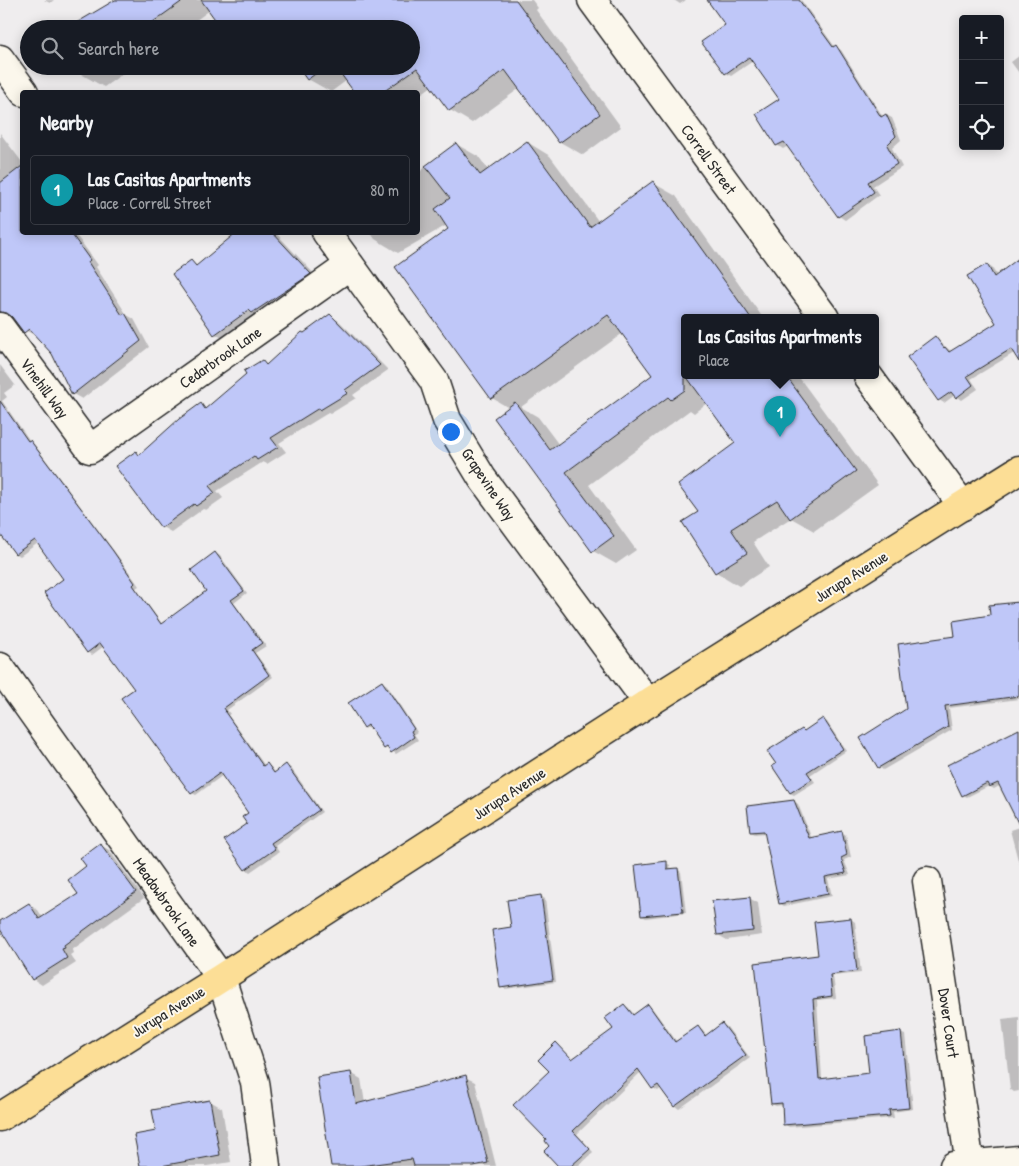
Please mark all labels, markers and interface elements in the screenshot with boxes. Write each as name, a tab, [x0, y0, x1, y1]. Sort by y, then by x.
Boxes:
map controls	[959, 15, 1004, 150]
button: +	[959, 15, 1004, 60]
search box	[20, 20, 420, 75]
icon: search	[38, 34, 66, 62]
text: Search here	[78, 35, 159, 61]
button: −	[959, 60, 1004, 105]
button: locate	[959, 105, 1004, 150]
text: Nearby	[40, 108, 93, 137]
street label: Correll Street	[676, 119, 742, 199]
text: Las Casitas Apartments	[88, 166, 251, 192]
text: 1	[54, 179, 60, 201]
text: 80 m	[370, 179, 399, 201]
text: Place · Correll Street	[88, 192, 211, 214]
popup	[681, 314, 879, 379]
street label: Cedarbrook Lane	[175, 320, 266, 393]
text: Las Casitas Apartments	[699, 323, 861, 349]
text: Place	[699, 349, 729, 371]
street label: Vinehill Way	[16, 353, 75, 423]
pin: 1	[764, 396, 796, 437]
your location	[438, 419, 464, 445]
street label: Grapevine Way	[457, 443, 522, 525]
street label: Jurupa Avenue	[810, 545, 892, 607]
street label: Jurupa Avenue	[469, 761, 550, 825]
street label: Meadowbrook Lane	[128, 853, 206, 951]
street label: Jurupa Avenue	[127, 980, 209, 1042]
street label: Dover Court	[933, 987, 965, 1060]

